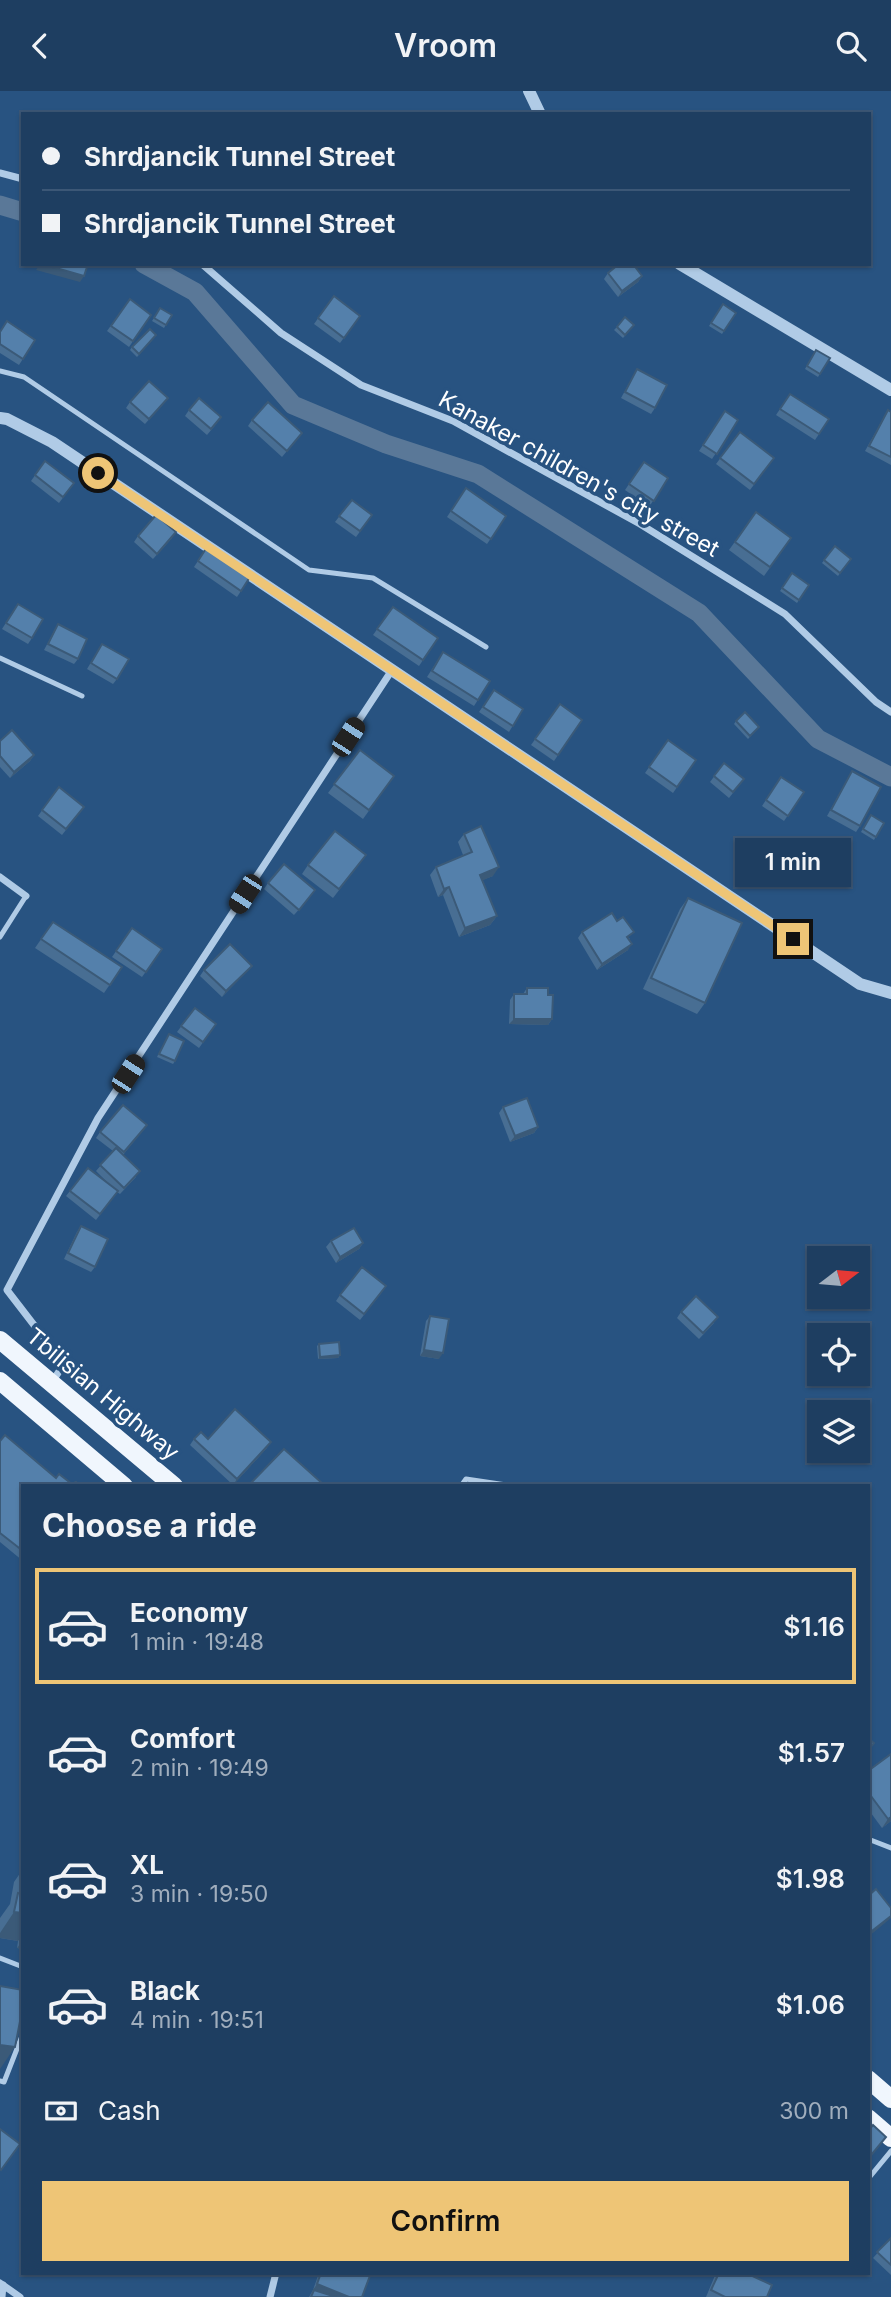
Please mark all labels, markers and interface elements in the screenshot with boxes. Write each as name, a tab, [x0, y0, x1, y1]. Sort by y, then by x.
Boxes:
text: Vroom	[394, 26, 497, 65]
icon: back	[21, 27, 59, 65]
icon: search	[832, 27, 870, 65]
text: Shrdjancik Tunnel Street	[84, 141, 395, 172]
text: Shrdjancik Tunnel Street	[84, 208, 395, 239]
street label: Kanaker children's city street	[434, 385, 725, 563]
route start	[82, 457, 114, 489]
car	[328, 714, 369, 760]
callout: 1 min	[735, 837, 851, 887]
text: 1 min	[765, 848, 821, 876]
car	[225, 871, 266, 917]
route end	[777, 923, 809, 955]
car	[108, 1051, 149, 1097]
north arrow	[807, 1246, 870, 1309]
map controls	[807, 1246, 870, 1463]
street label: Tbilisian Highway	[21, 1322, 185, 1466]
button: locate	[807, 1323, 870, 1386]
button: layers	[807, 1400, 870, 1463]
text: Choose a ride	[42, 1506, 257, 1545]
icon: car	[46, 1595, 109, 1658]
text: Economy	[130, 1597, 248, 1628]
text: $1.16	[783, 1611, 845, 1642]
text: 1 min · 19:48	[130, 1628, 264, 1656]
icon: car	[46, 1721, 109, 1784]
text: Comfort	[130, 1723, 235, 1754]
text: $1.57	[778, 1737, 845, 1768]
text: 2 min · 19:49	[130, 1754, 269, 1782]
icon: car	[46, 1847, 109, 1910]
text: XL	[130, 1849, 164, 1880]
text: $1.98	[776, 1863, 845, 1894]
text: 3 min · 19:50	[130, 1880, 268, 1908]
icon: car	[46, 1973, 109, 2036]
text: Black	[130, 1975, 200, 2006]
text: $1.06	[776, 1989, 845, 2020]
text: 4 min · 19:51	[130, 2006, 264, 2034]
icon: cash	[42, 2092, 80, 2130]
text: Cash	[98, 2095, 161, 2126]
text: 300 m	[779, 2097, 849, 2125]
button: Confirm	[42, 2181, 849, 2261]

